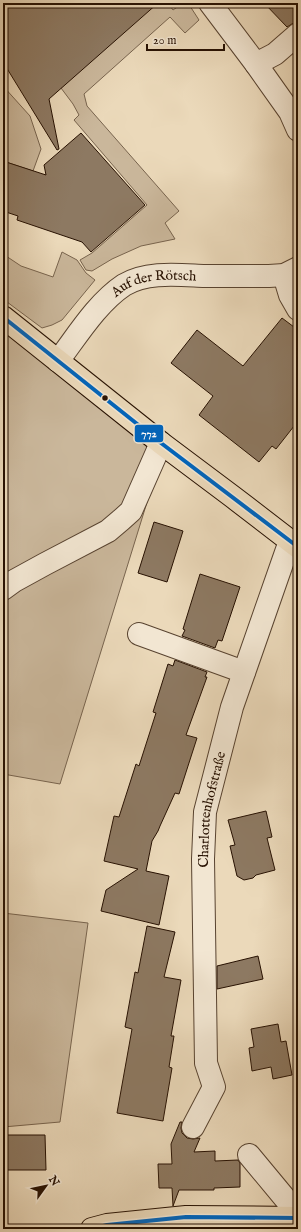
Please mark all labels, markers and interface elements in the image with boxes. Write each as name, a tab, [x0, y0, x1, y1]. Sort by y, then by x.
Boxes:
scale bar	[147, 26, 224, 52]
text: 20 m	[153, 33, 176, 48]
street label: Auf der Rötsch	[107, 267, 197, 302]
unlabelled marker	[100, 393, 110, 403]
line badge: 772	[134, 424, 164, 443]
text: 772	[141, 427, 158, 441]
street label: Charlottenhofstraße	[195, 749, 230, 868]
north arrow	[26, 1166, 66, 1206]
text: N	[45, 1172, 62, 1189]

